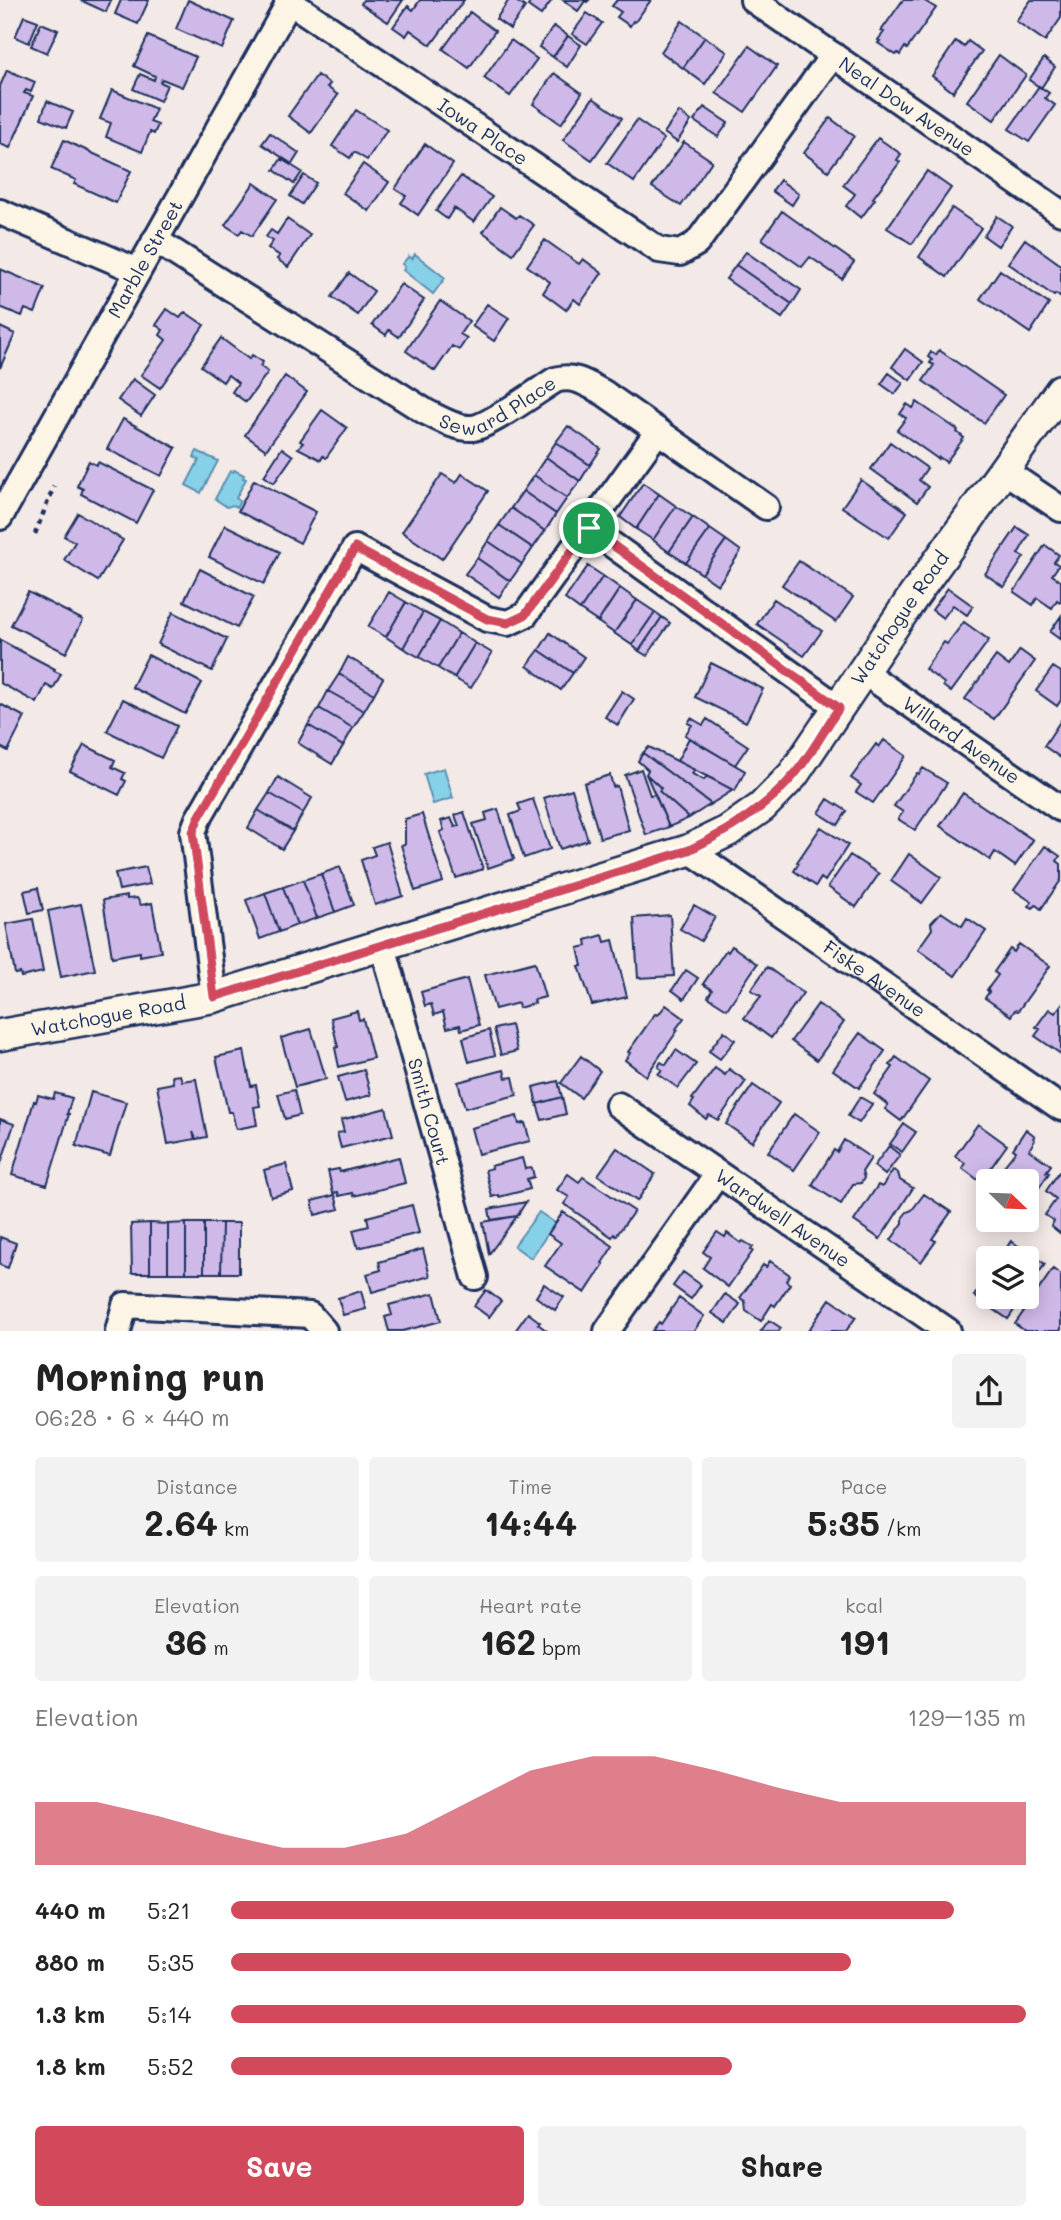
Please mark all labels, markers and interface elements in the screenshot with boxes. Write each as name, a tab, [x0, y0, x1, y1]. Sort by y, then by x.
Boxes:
street label: Neal Dow Avenue	[834, 50, 980, 162]
street label: Iowa Place	[433, 92, 533, 170]
street label: Marble Street	[101, 195, 188, 322]
street label: Seward Place	[435, 370, 560, 440]
pin	[559, 498, 619, 558]
icon: arrive	[570, 509, 608, 547]
street label: Watchogue Road	[845, 546, 954, 689]
street label: Willard Avenue	[898, 690, 1025, 789]
street label: Fiske Avenue	[819, 934, 931, 1023]
street label: Watchogue Road	[29, 989, 188, 1041]
street label: Smith Court	[403, 1055, 456, 1168]
street label: Wardwell Avenue	[711, 1163, 856, 1273]
north arrow	[976, 1169, 1040, 1232]
map controls	[976, 1169, 1039, 1309]
button: layers	[976, 1246, 1039, 1309]
text: Morning run	[35, 1351, 265, 1401]
button: share	[952, 1354, 1026, 1428]
text: 06:28 · 6 × 440 m	[35, 1402, 230, 1432]
text: Distance	[156, 1474, 238, 1499]
text: Time	[509, 1474, 552, 1499]
text: Pace	[841, 1474, 887, 1499]
text: 2.64	[144, 1499, 218, 1545]
text: 14:44	[484, 1499, 577, 1545]
text: 5:35	[807, 1499, 880, 1545]
text: km	[218, 1516, 249, 1541]
text: /km	[880, 1516, 921, 1541]
text: Elevation	[154, 1593, 239, 1618]
text: Heart rate	[479, 1593, 582, 1618]
text: kcal	[845, 1593, 883, 1618]
text: 36	[165, 1618, 207, 1664]
text: 162	[480, 1618, 536, 1664]
text: 191	[838, 1618, 890, 1664]
text: m	[207, 1635, 229, 1660]
text: bpm	[536, 1635, 581, 1660]
text: Elevation	[35, 1702, 138, 1732]
text: 129–135 m	[908, 1702, 1026, 1732]
text: 440 m	[35, 1895, 106, 1925]
text: 5:21	[147, 1895, 191, 1925]
text: 880 m	[35, 1947, 105, 1977]
text: 5:35	[147, 1947, 194, 1977]
text: 1.3 km	[35, 1999, 105, 2029]
text: 5:14	[147, 1999, 191, 2029]
text: 1.8 km	[35, 2051, 105, 2081]
text: 5:52	[147, 2051, 194, 2081]
button: Save	[35, 2126, 524, 2206]
button: Share	[538, 2126, 1026, 2206]

